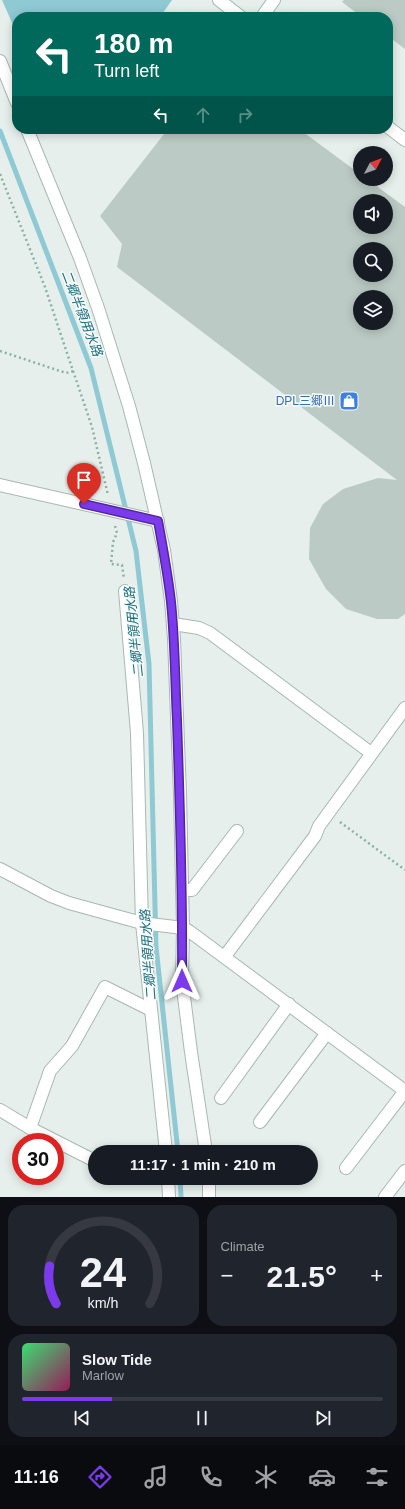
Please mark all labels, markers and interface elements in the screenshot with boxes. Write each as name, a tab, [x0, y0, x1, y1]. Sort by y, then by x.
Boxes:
icon: left	[28, 28, 80, 80]
text: 180 m	[94, 28, 173, 59]
text: Turn left	[94, 61, 159, 81]
icon: left	[150, 104, 172, 126]
icon: ahead	[192, 104, 214, 126]
icon: right	[234, 104, 256, 126]
north arrow	[353, 146, 393, 186]
map controls	[353, 146, 393, 330]
button: sound	[353, 194, 393, 234]
button: search	[353, 242, 393, 282]
water label: 二郷半領用水路	[59, 268, 106, 359]
button: layers	[353, 290, 393, 330]
shop icon: DPL三郷Ⅲ	[338, 390, 360, 412]
place label: DPL三郷Ⅲ	[276, 394, 335, 408]
pin	[67, 463, 101, 504]
icon: arrive	[73, 469, 95, 491]
water label: 二郷半領用水路	[122, 585, 146, 678]
water label: 二郷半領用水路	[137, 908, 159, 1001]
position arrow	[161, 960, 203, 1002]
speed limit sign: 30	[12, 1133, 64, 1185]
text: 11:17 · 1 min · 210 m	[130, 1156, 276, 1173]
text: Climate	[221, 1239, 265, 1254]
text: 24	[80, 1248, 126, 1295]
text: 21.5°	[267, 1260, 337, 1293]
text: −	[221, 1263, 233, 1288]
text: +	[370, 1263, 383, 1288]
text: km/h	[88, 1294, 119, 1310]
text: Slow Tide	[82, 1351, 152, 1368]
text: Marlow	[82, 1368, 124, 1383]
icon: previous	[71, 1407, 93, 1429]
icon: pause	[191, 1407, 213, 1429]
icon: next	[312, 1407, 334, 1429]
icon: directions	[86, 1463, 114, 1491]
icon: music	[142, 1463, 170, 1491]
icon: phone	[197, 1463, 225, 1491]
icon: climate	[252, 1463, 280, 1491]
icon: car	[308, 1463, 336, 1491]
icon: filters	[363, 1463, 391, 1491]
text: 11:16	[14, 1467, 59, 1487]

